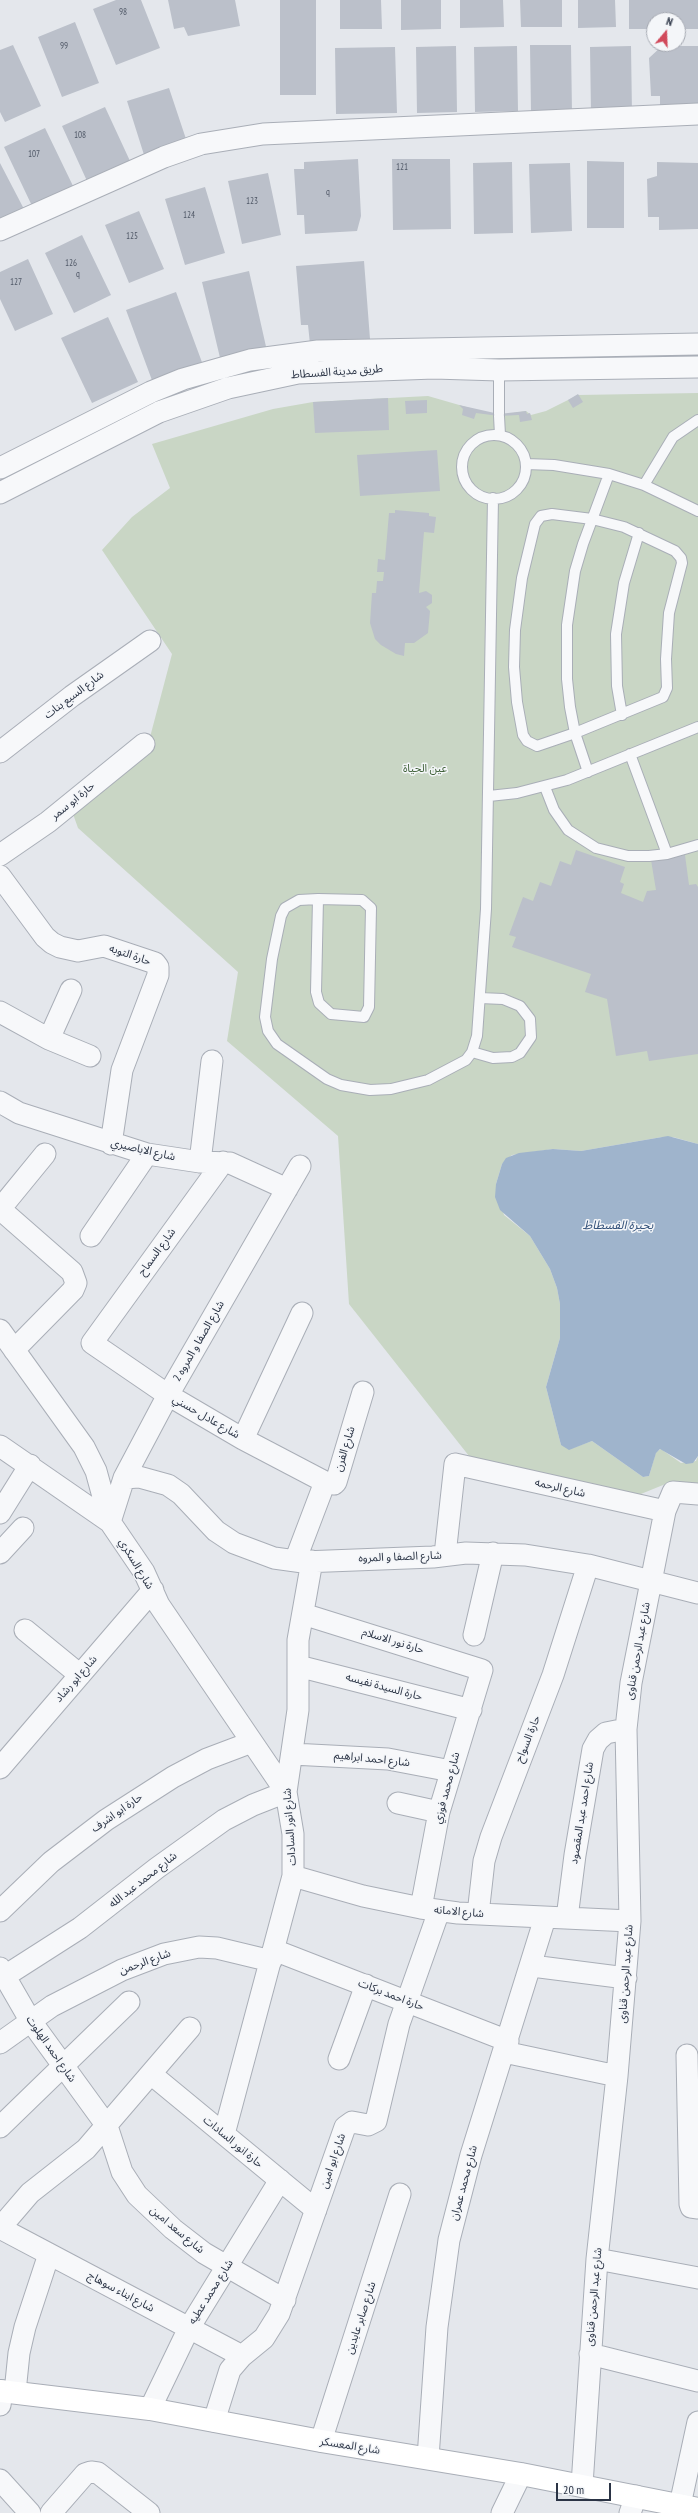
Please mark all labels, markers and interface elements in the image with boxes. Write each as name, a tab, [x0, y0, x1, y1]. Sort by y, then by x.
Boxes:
house number: 98	[119, 7, 127, 17]
north arrow	[646, 12, 686, 52]
text: N	[664, 14, 675, 29]
house number: 99	[60, 41, 68, 51]
house number: 108	[74, 130, 86, 140]
house number: 107	[28, 149, 40, 159]
house number: 121	[396, 162, 408, 172]
house number: q	[326, 187, 330, 197]
house number: 123	[246, 196, 258, 206]
house number: 124	[183, 210, 195, 220]
house number: 125	[126, 231, 138, 241]
house number: 126	[65, 258, 77, 268]
house number: q	[76, 269, 80, 279]
house number: 127	[10, 277, 22, 287]
street label: طريق مدينة الفسطاط	[291, 362, 383, 382]
street label: شارع السبع بنات	[42, 668, 106, 722]
park label: عين الحياة	[403, 762, 447, 776]
street label: حارة ابو سمر	[48, 779, 98, 823]
street label: حارة التوبه	[107, 942, 153, 968]
street label: شارع الاباصيري	[110, 1136, 176, 1164]
water label: بحيرة الفسطاط	[583, 1219, 653, 1233]
street label: شارع السماح	[135, 1226, 179, 1278]
street label: شارع الصفا و المروه 2	[171, 1298, 227, 1384]
street label: شارع عادل حسني	[170, 1392, 242, 1442]
street label: شارع الفرن	[332, 1425, 358, 1473]
street label: شارع الرحمه	[533, 1476, 587, 1500]
street label: شارع السكري	[116, 1536, 156, 1592]
street label: شارع الصفا و المروه	[358, 1549, 442, 1565]
street label: شارع عبد الرحمن قناوى	[623, 1601, 653, 1701]
street label: حارة نور الاسلام	[360, 1625, 426, 1657]
street label: شارع ابو رشاد	[52, 1653, 100, 1705]
street label: حارة السيدة نفيسه	[344, 1670, 424, 1704]
street label: حارة السواح	[513, 1713, 543, 1765]
street label: شارع احمد ابراهيم	[333, 1748, 411, 1770]
street label: شارع محمد فوزي	[431, 1751, 463, 1825]
street label: شارع احمد عبد المقصود	[567, 1761, 597, 1865]
street label: شارع انور السادات	[281, 1788, 299, 1866]
street label: حارة ابو اشرف	[89, 1791, 145, 1835]
street label: شارع محمد عبد الله	[106, 1849, 180, 1911]
street label: شارع الامانه	[433, 1903, 485, 1921]
street label: شارع عبد الرحمن قناوى	[616, 1924, 636, 2024]
street label: شارع الرحمن	[117, 1947, 173, 1977]
street label: حارة احمد بركات	[356, 1976, 426, 2014]
street label: شارع احمد الهلوت	[23, 2013, 79, 2085]
street label: حارة انور السادات	[200, 2113, 266, 2171]
street label: شارع ابو امين	[317, 2132, 349, 2190]
street label: شارع محمد عمران	[448, 2144, 480, 2222]
street label: شارع سعد امين	[147, 2203, 207, 2257]
street label: شارع عبد الرحمن قناوى	[583, 2247, 605, 2347]
street label: شارع محمد عطيه	[186, 2257, 236, 2327]
street label: شارع ابناء سوهاج	[85, 2269, 157, 2315]
street label: شارع صابر عابدين	[343, 2280, 379, 2356]
street label: شارع المعسكر	[319, 2435, 381, 2457]
scale bar	[558, 2475, 613, 2501]
text: 20 m	[563, 2482, 584, 2497]

